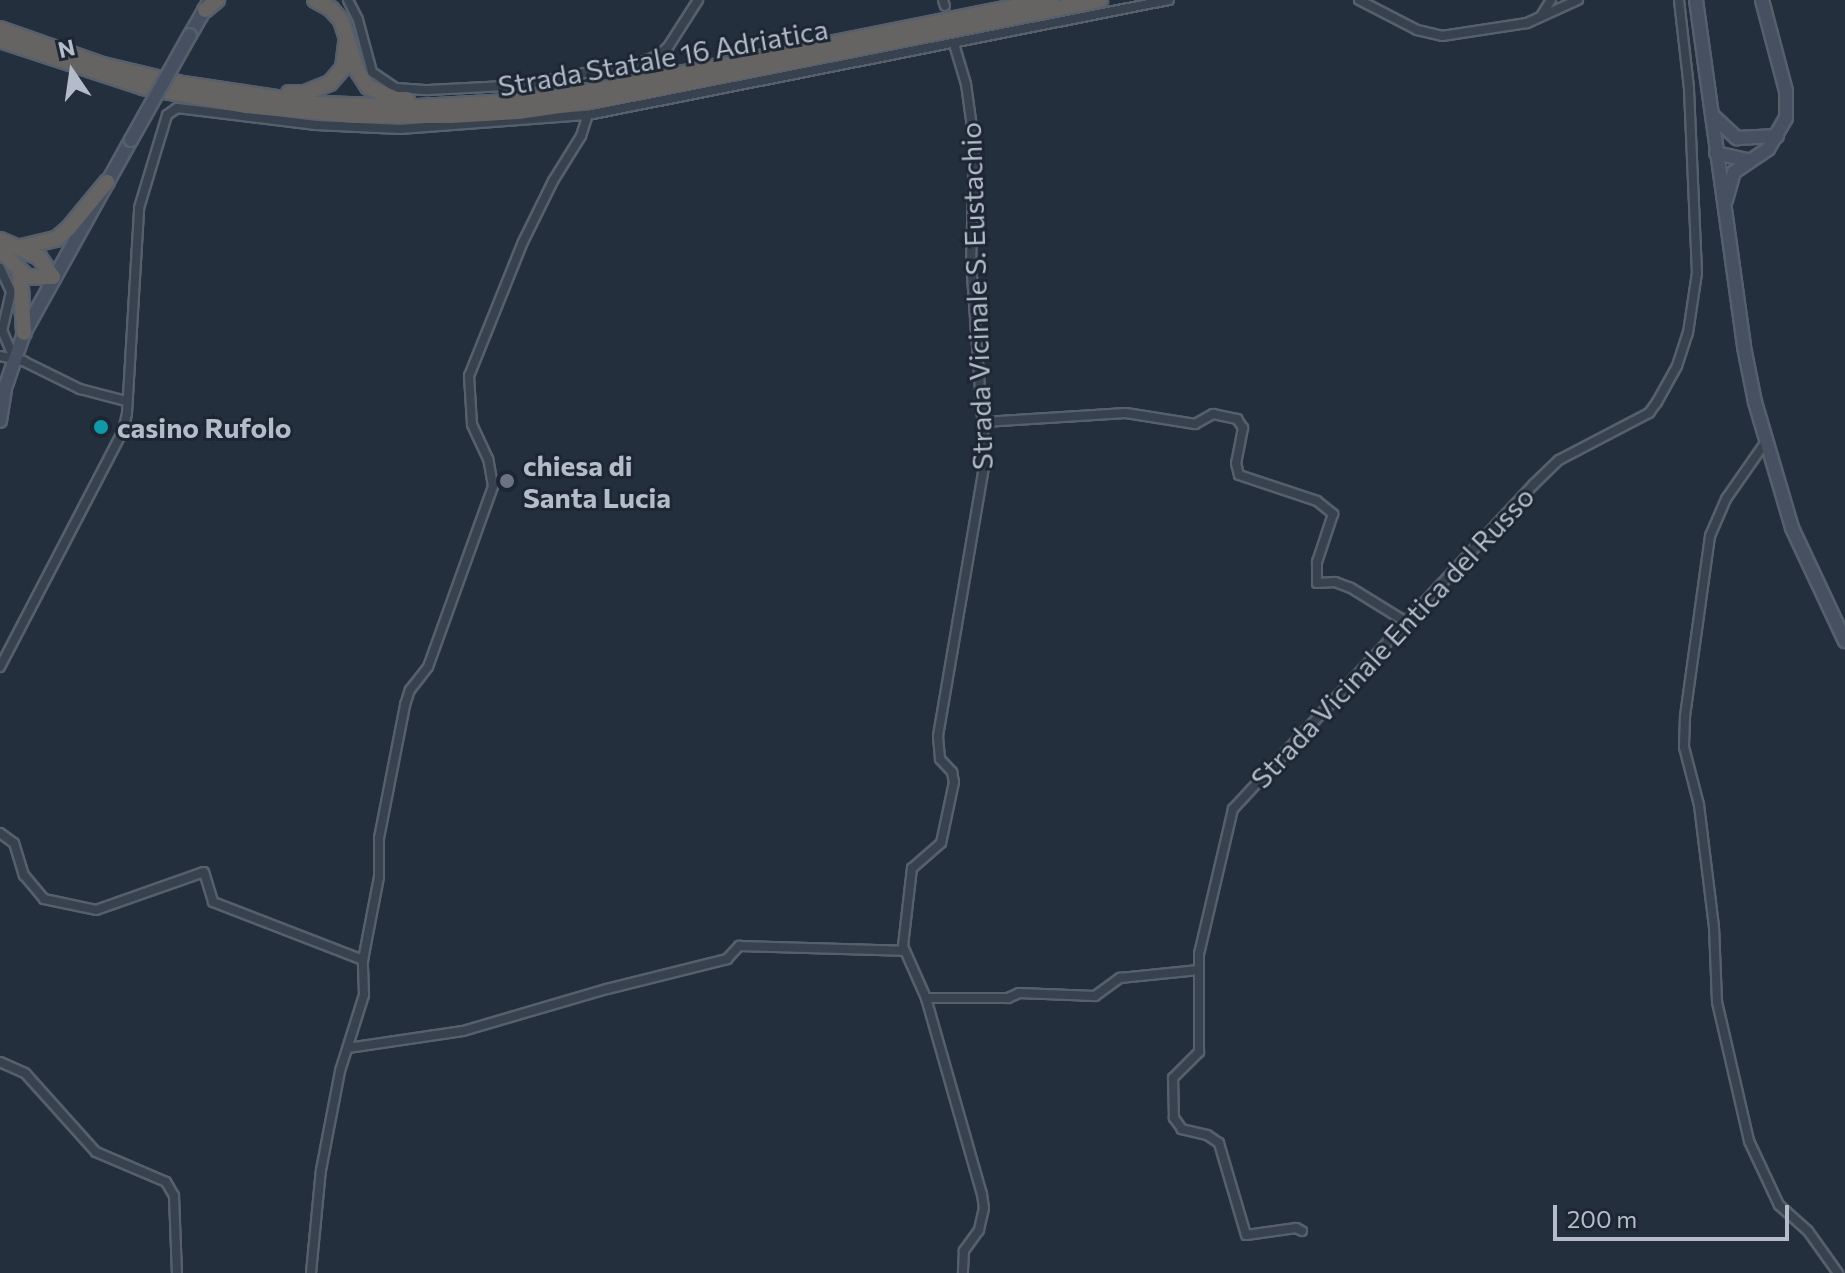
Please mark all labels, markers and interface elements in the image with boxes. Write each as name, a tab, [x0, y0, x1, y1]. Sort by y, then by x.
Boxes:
street label: Strada Statale 16 Adriatica	[495, 11, 831, 103]
north arrow	[32, 32, 112, 112]
text: N	[55, 33, 78, 63]
street label: Strada Vicinale S. Eustachio	[953, 122, 999, 470]
place label: casino Rufolo	[117, 410, 291, 444]
marker: casino Rufolo	[92, 418, 110, 436]
place label: chiesa di Santa Lucia	[523, 448, 671, 514]
marker: chiesa di Santa Lucia	[498, 472, 516, 490]
street label: Strada Vicinale Entica del Russo	[1243, 479, 1541, 795]
scale bar	[1557, 1189, 1793, 1239]
text: 200 m	[1567, 1204, 1637, 1233]

